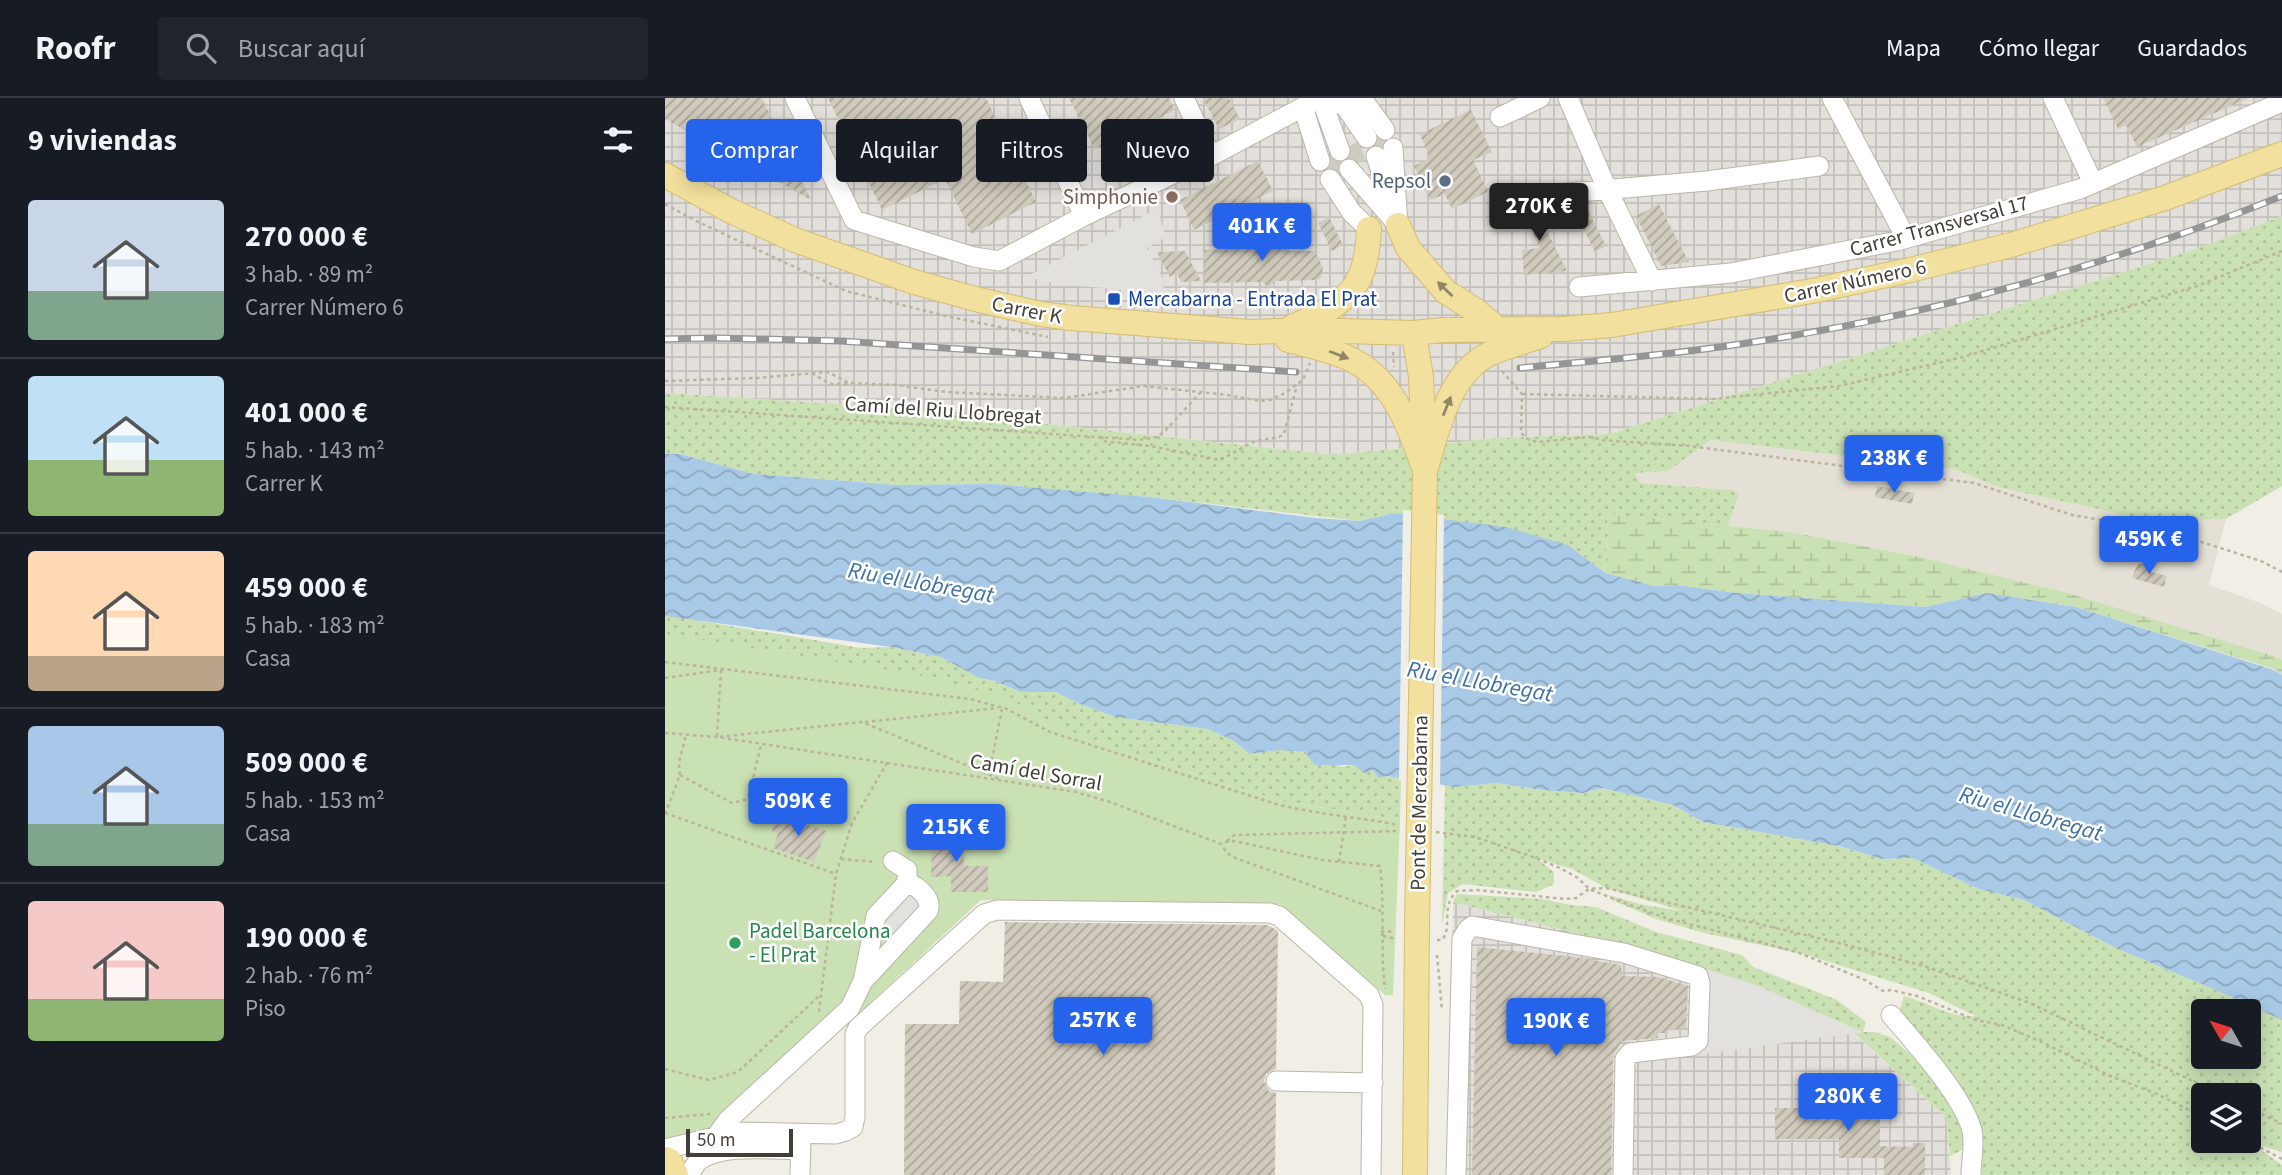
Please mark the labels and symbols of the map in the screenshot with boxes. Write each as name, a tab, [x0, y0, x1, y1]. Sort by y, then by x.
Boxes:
place label: Repsol	[1372, 166, 1431, 196]
marker: Repsol	[1437, 173, 1453, 189]
place label: Simphonie	[1063, 182, 1158, 212]
pin: 270K €	[1482, 184, 1596, 243]
street label: Carrer Transversal 17	[1846, 188, 2032, 264]
marker: Simphonie	[1164, 189, 1180, 205]
pin: 401K €	[1205, 204, 1319, 263]
street label: Carrer Número 6	[1781, 251, 1929, 311]
one-way arrow	[1437, 281, 1454, 297]
place label: Mercabarna - Entrada El Prat	[1128, 284, 1377, 314]
street label: Carrer K	[989, 289, 1066, 332]
marker: Mercabarna - Entrada El Prat	[1106, 291, 1122, 307]
one-way arrow	[1329, 350, 1350, 361]
street label: Camí del Riu Llobregat	[844, 388, 1042, 432]
one-way arrow	[1442, 396, 1453, 417]
pin: 238K €	[1837, 436, 1951, 495]
pin: 459K €	[2092, 517, 2206, 576]
water label: Riu el Llobregat	[846, 553, 997, 612]
water label: Riu el Llobregat	[1405, 652, 1556, 711]
street label: Pont de Mercabarna	[1402, 715, 1436, 891]
street label: Camí del Sorral	[968, 746, 1104, 798]
water label: Riu el Llobregat	[1956, 777, 2107, 850]
pin: 509K €	[741, 778, 855, 838]
pin: 215K €	[899, 804, 1013, 864]
place label: Padel Barcelona - El Prat	[749, 916, 891, 970]
marker: Padel Barcelona - El Prat	[727, 935, 743, 951]
pin: 257K €	[1046, 998, 1160, 1057]
pin: 190K €	[1499, 998, 1613, 1058]
north arrow	[2191, 999, 2261, 1069]
pin: 280K €	[1791, 1074, 1905, 1133]
scale bar	[686, 1126, 793, 1158]

